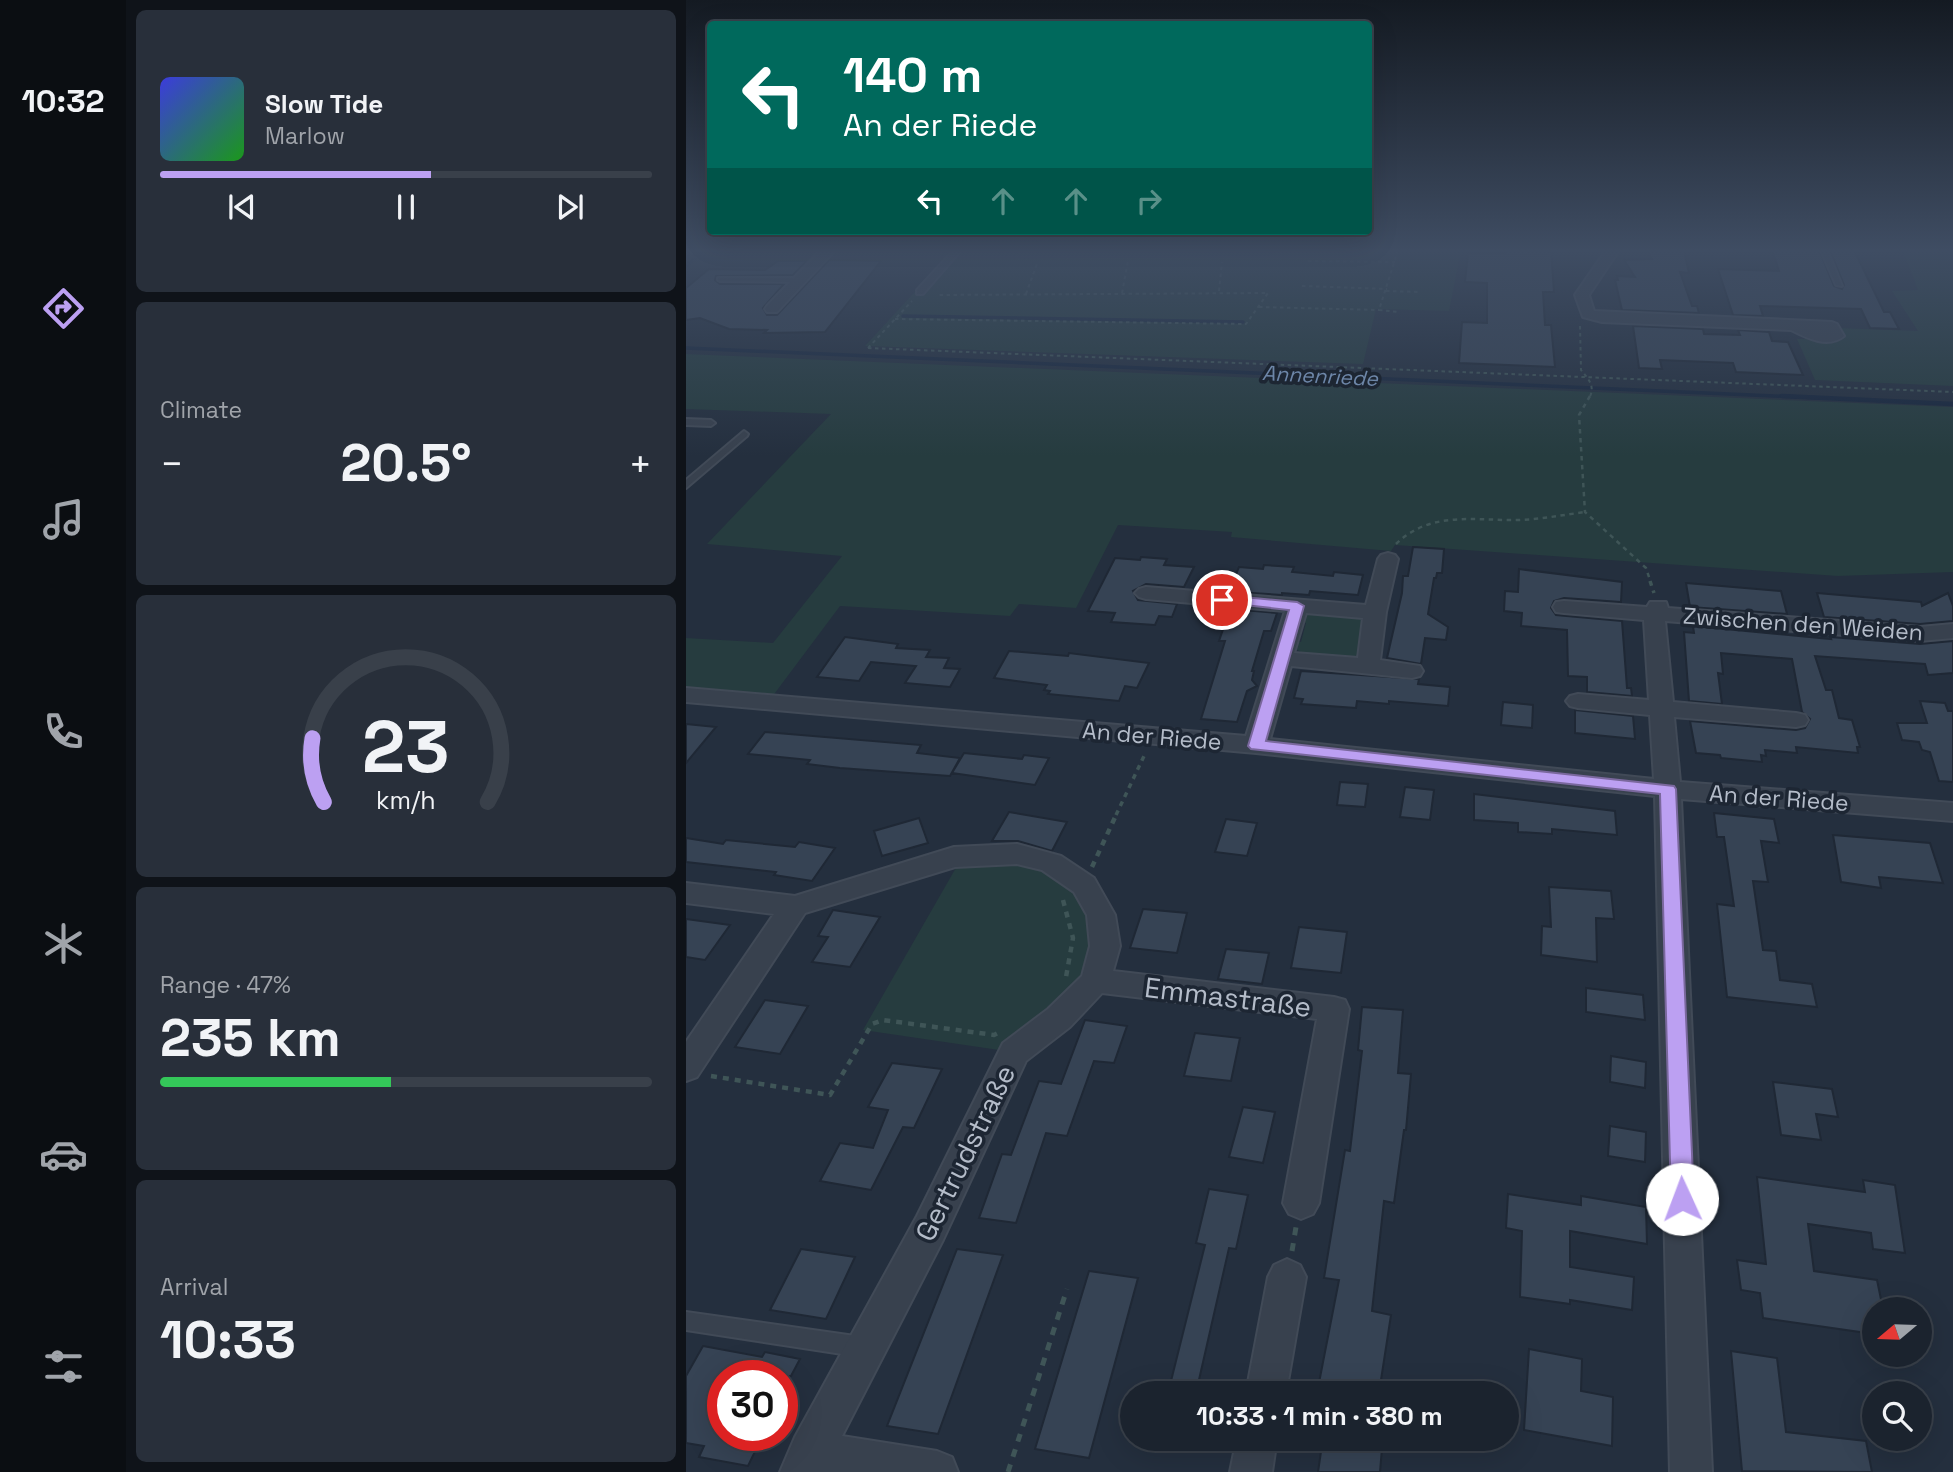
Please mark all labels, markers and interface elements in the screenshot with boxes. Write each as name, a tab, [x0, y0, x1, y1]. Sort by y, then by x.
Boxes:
text: 140 m	[843, 44, 982, 106]
icon: left	[728, 49, 819, 140]
text: 10:32	[21, 81, 105, 121]
text: Slow Tide	[265, 87, 383, 121]
text: An der Riede	[843, 105, 1037, 145]
text: Marlow	[265, 121, 345, 151]
icon: left	[911, 182, 949, 220]
icon: ahead	[984, 182, 1022, 220]
icon: ahead	[1057, 182, 1095, 220]
icon: right	[1130, 182, 1168, 220]
icon: previous	[223, 188, 261, 226]
icon: pause	[387, 188, 425, 226]
icon: next	[551, 188, 589, 226]
icon: directions	[39, 284, 88, 333]
water label: Annenriede	[1262, 359, 1380, 392]
text: Climate	[160, 395, 242, 425]
text: 20.5°	[340, 430, 472, 496]
text: −	[160, 440, 184, 488]
text: +	[628, 440, 652, 488]
icon: music	[39, 495, 88, 544]
pin	[1192, 570, 1252, 630]
icon: arrive	[1203, 581, 1241, 619]
street label: Zwischen den Weiden	[1682, 601, 1924, 647]
text: 23	[362, 700, 450, 793]
icon: phone	[39, 707, 88, 756]
street label: An der Riede	[1081, 715, 1223, 757]
street label: An der Riede	[1708, 778, 1850, 818]
text: km/h	[376, 784, 436, 816]
icon: climate	[39, 919, 88, 968]
street label: Emmastraße	[1143, 969, 1313, 1025]
text: Range · 47%	[160, 970, 291, 1000]
text: 235 km	[160, 1005, 341, 1071]
street label: Gertrudstraße	[907, 1059, 1023, 1247]
icon: car	[39, 1130, 88, 1179]
position arrow	[1645, 1162, 1719, 1236]
text: Arrival	[160, 1272, 228, 1302]
north arrow	[1862, 1297, 1932, 1367]
map controls	[1862, 1297, 1932, 1451]
text: 10:33	[160, 1307, 296, 1373]
icon: filters	[39, 1342, 88, 1391]
speed limit sign: 30	[707, 1360, 798, 1451]
button: search	[1862, 1381, 1932, 1451]
text: 10:33 · 1 min · 380 m	[1196, 1399, 1443, 1433]

